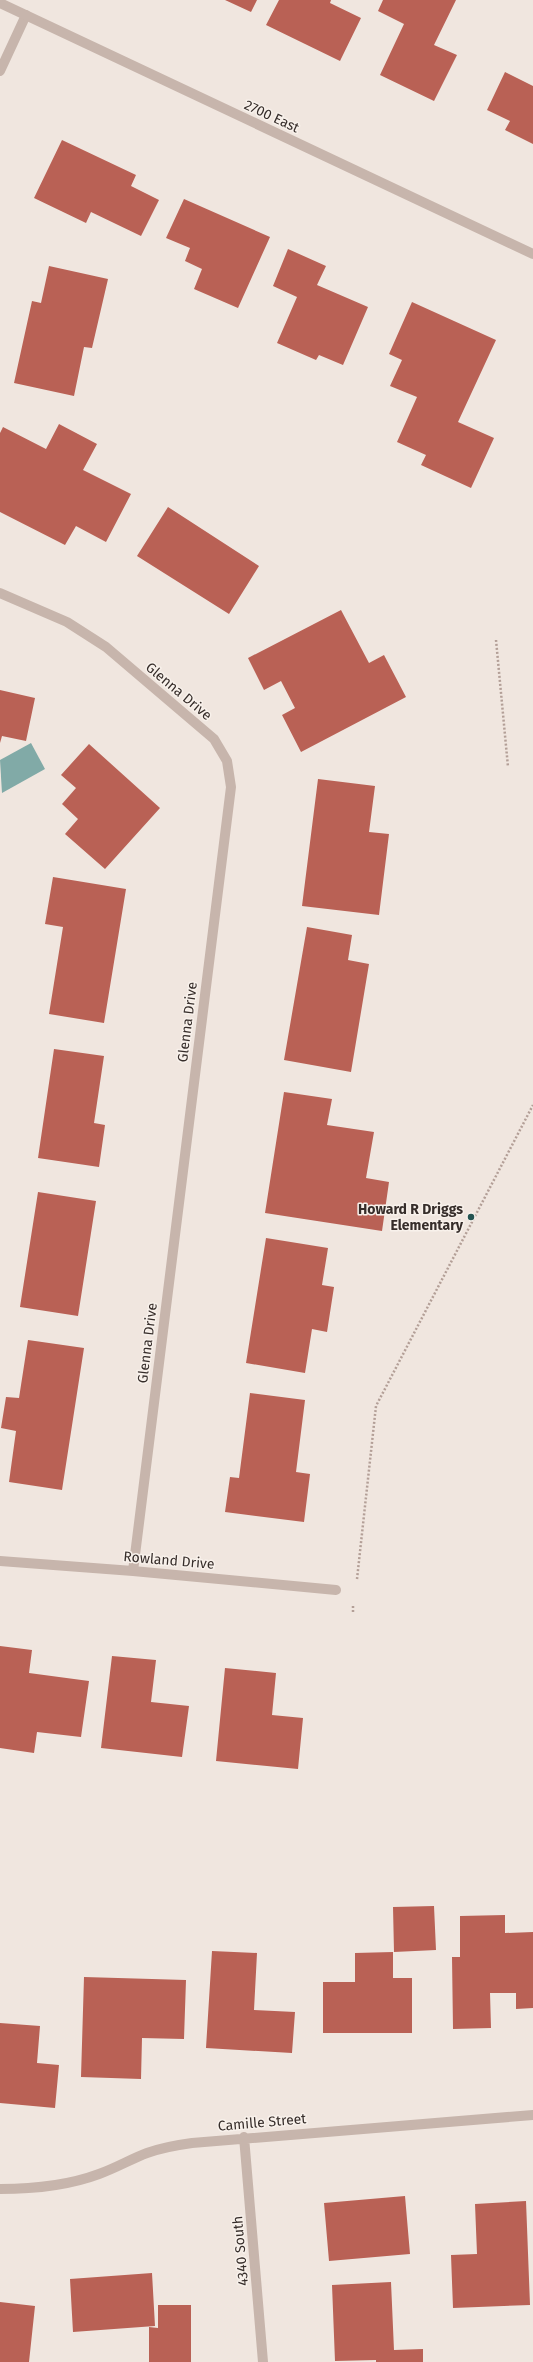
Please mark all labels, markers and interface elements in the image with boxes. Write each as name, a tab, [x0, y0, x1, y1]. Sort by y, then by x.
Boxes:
street label: 2700 East	[242, 96, 303, 137]
street label: Glenna Drive	[142, 659, 215, 724]
street label: Glenna Drive	[174, 981, 201, 1063]
place label: Howard R Driggs Elementary	[358, 1201, 464, 1234]
marker: Howard R Driggs Elementary	[466, 1212, 476, 1222]
street label: Glenna Drive	[134, 1302, 161, 1384]
street label: Rowland Drive	[123, 1548, 215, 1573]
street label: Camille Street	[217, 2110, 308, 2135]
street label: 4340 South	[229, 2215, 252, 2287]

